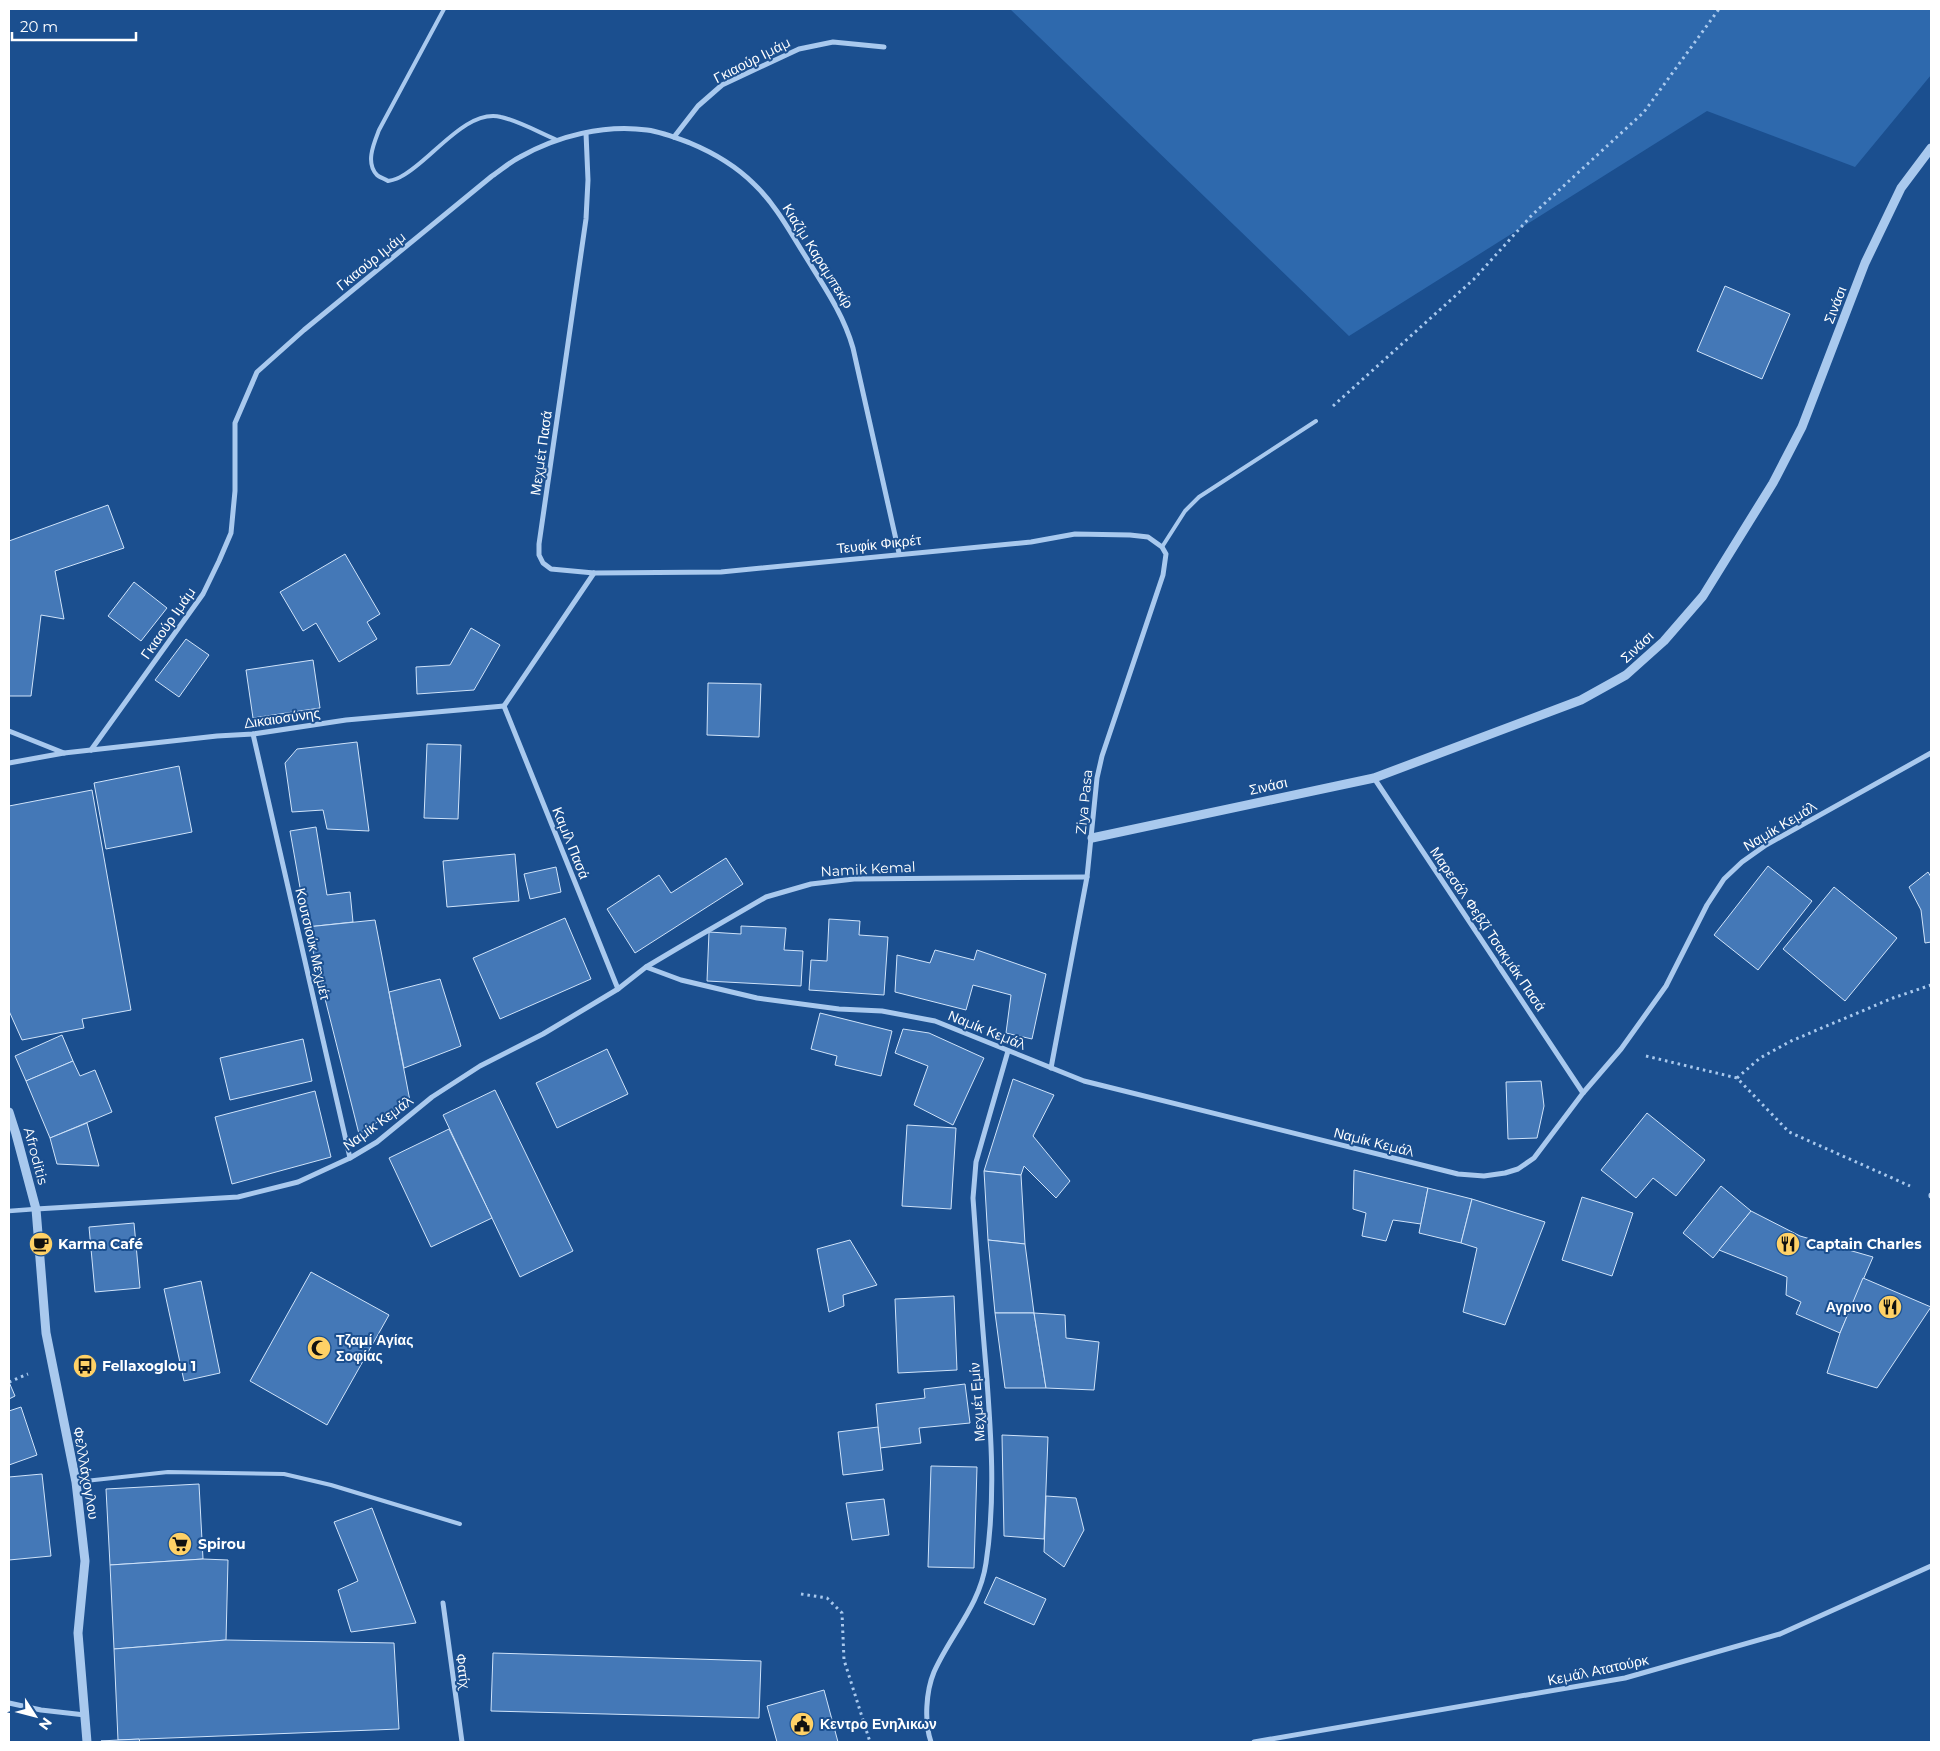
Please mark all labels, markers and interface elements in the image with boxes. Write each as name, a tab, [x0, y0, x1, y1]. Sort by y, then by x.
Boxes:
scale bar	[12, 10, 136, 42]
text: 20 m	[20, 17, 58, 36]
street label: Γκιαούρ Ιμάμ	[711, 33, 793, 87]
street label: Κιαζίμ Καραμπεκίρ	[779, 200, 858, 312]
street label: Γκιαούρ Ιμάμ	[333, 228, 409, 294]
street label: Σινάσι	[1820, 284, 1850, 326]
street label: Μεχμέτ Πασά	[526, 410, 556, 496]
street label: Τευφίκ Φικρέτ	[836, 531, 923, 557]
street label: Γκιαούρ Ιμάμ	[137, 583, 199, 663]
street label: Σινάσι	[1617, 627, 1657, 667]
street label: Δικαιοσύνης	[243, 704, 322, 732]
street label: Ziya Pasa	[1072, 769, 1096, 835]
street label: Σινάσι	[1247, 773, 1289, 799]
street label: Ναμίκ Κεμάλ	[1740, 797, 1820, 855]
street label: Καμίλ Πασά	[548, 804, 594, 882]
street label: Μαρεσάλ Φεβζί Τσακμάκ Πασά	[1426, 843, 1550, 1015]
street label: Namik Kemal	[820, 858, 916, 880]
street label: Κουτσιούκ Μεχμέτ	[291, 886, 335, 1002]
street label: Ναμίκ Κεμάλ	[946, 1006, 1029, 1054]
street label: Ναμίκ Κεμάλ	[339, 1091, 417, 1154]
street label: Ναμίκ Κεμάλ	[1332, 1123, 1416, 1161]
street label: Afroditis	[20, 1125, 52, 1187]
cafe icon: Karma Café	[28, 1231, 54, 1257]
restaurant icon: Captain Charles	[1775, 1231, 1801, 1257]
place label: Karma Café	[58, 1235, 143, 1253]
place label: Captain Charles	[1806, 1235, 1922, 1253]
restaurant icon: Αγρινο	[1877, 1294, 1903, 1320]
place label: Αγρινο	[1826, 1298, 1872, 1316]
place label: Τζαμί Αγίας Σοφίας	[336, 1331, 413, 1365]
mosque icon: Τζαμί Αγίας Σοφίας	[306, 1335, 332, 1361]
bus stop icon: Fellaxoglou 1	[72, 1353, 98, 1379]
place label: Fellaxoglou 1	[102, 1357, 196, 1375]
street label: Μεχμέτ Εμίν	[965, 1362, 989, 1442]
street label: Φελλλάχογλου	[69, 1425, 103, 1521]
supermarket icon: Spirou	[167, 1531, 193, 1557]
place label: Spirou	[198, 1535, 246, 1553]
street label: Κεμάλ Ατατούρκ	[1546, 1650, 1651, 1690]
street label: Φατίχ	[452, 1652, 475, 1691]
north arrow	[10, 1691, 60, 1741]
public building icon: Κεντρο Ενηλικων	[789, 1711, 815, 1737]
text: N	[35, 1714, 56, 1734]
place label: Κεντρο Ενηλικων	[820, 1715, 937, 1733]

